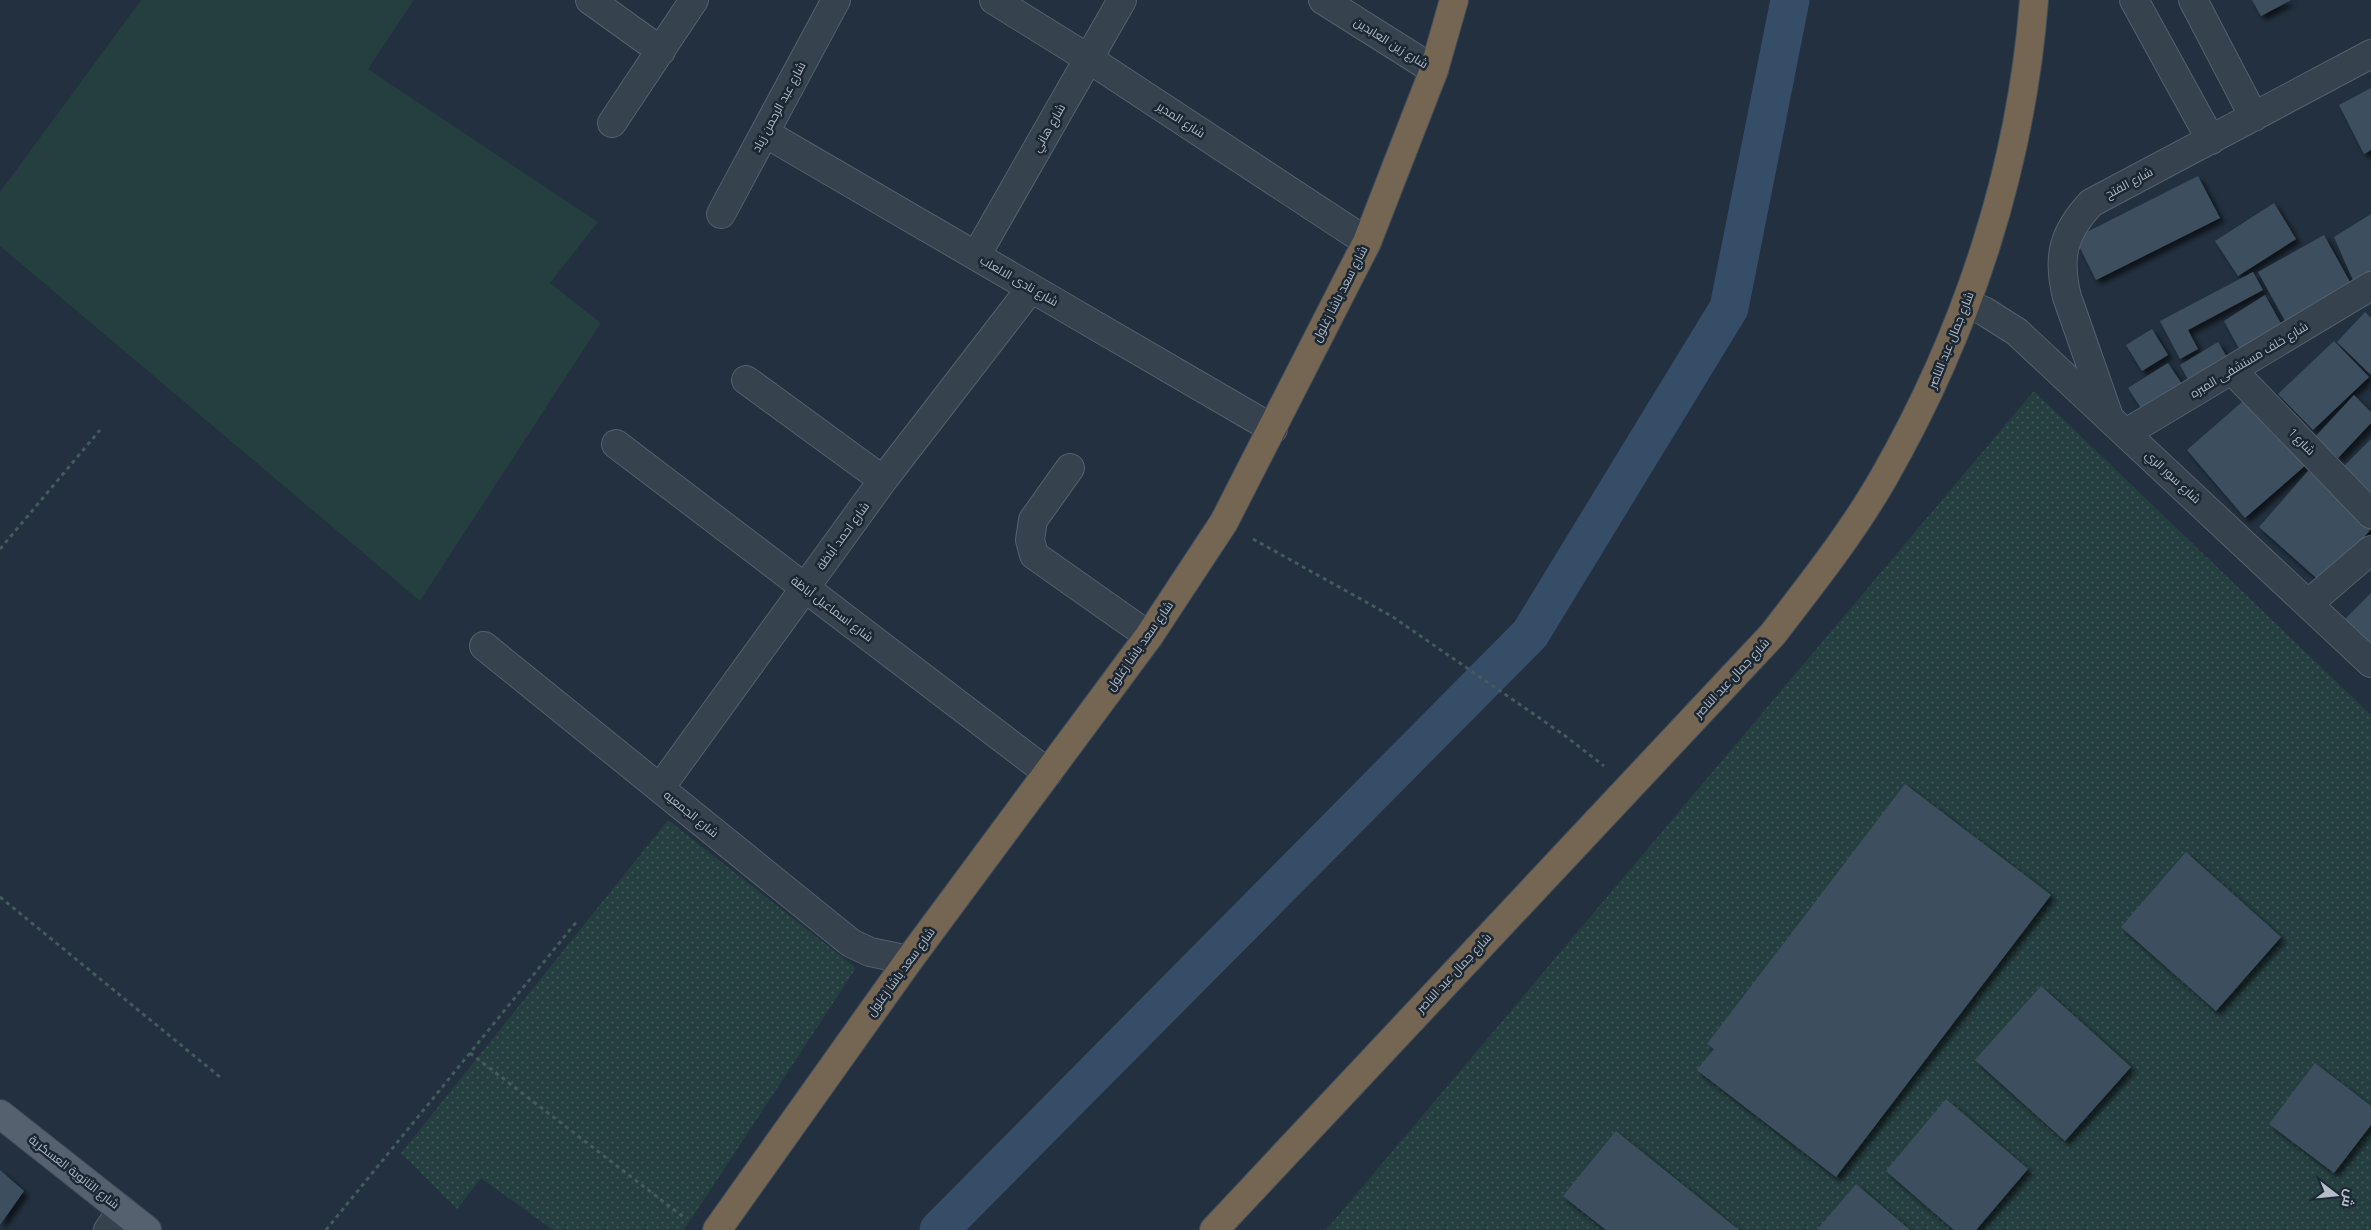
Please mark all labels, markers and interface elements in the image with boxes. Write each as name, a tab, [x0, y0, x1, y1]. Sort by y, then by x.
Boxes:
street label: شارع زين العابدين	[1351, 14, 1431, 72]
street label: شارع عبد الرحمن زياد	[748, 59, 810, 155]
street label: شارع المدير	[1153, 98, 1208, 142]
street label: شارع هاني	[1029, 101, 1071, 156]
street label: شارع الفتح	[2102, 164, 2156, 202]
street label: شارع سعد باشا زغلول	[1309, 243, 1371, 345]
street label: شارع نادى الالعاب	[977, 252, 1061, 310]
street label: شارع جمال عبد الناصر	[1924, 289, 1978, 392]
street label: شارع خلف مستشفى المبره	[2187, 318, 2311, 402]
street label: شارع 1	[2285, 425, 2319, 459]
street label: شارع سور الري	[2140, 447, 2204, 508]
street label: شارع احمد أباظة	[813, 499, 873, 573]
street label: شارع اسماعيل أباظة	[787, 573, 877, 645]
street label: شارع سعد باشا زغلول	[1103, 598, 1177, 694]
street label: شارع جمال عبد الناصر	[1690, 635, 1773, 722]
street label: شارع الجمعيه	[660, 787, 722, 841]
street label: شارع سعد باشا زغلول	[863, 924, 939, 1020]
street label: شارع جمال عبد الناصر	[1412, 930, 1495, 1017]
street label: شارع الثانوية العسكرية	[25, 1132, 123, 1212]
north arrow	[2311, 1170, 2361, 1220]
text: ش	[2337, 1187, 2360, 1210]

